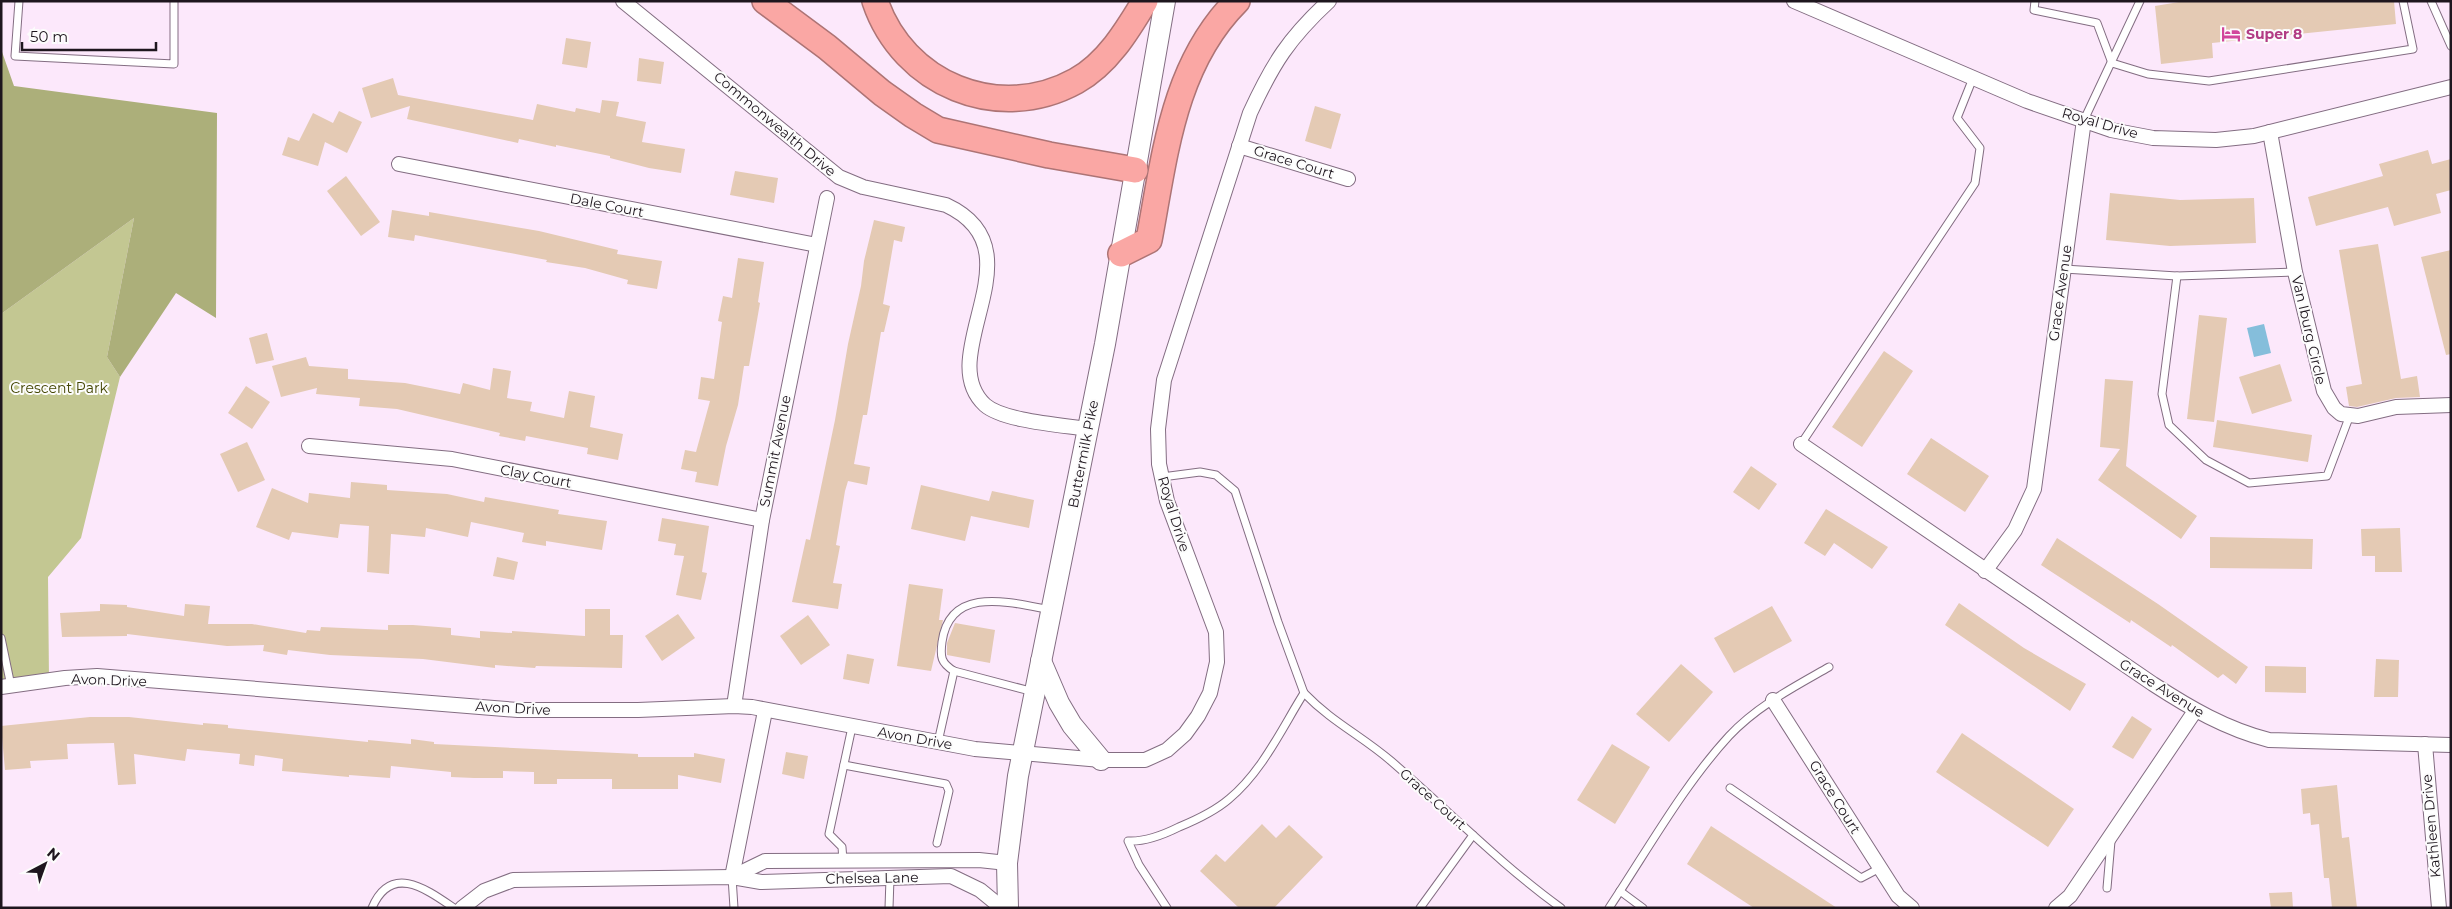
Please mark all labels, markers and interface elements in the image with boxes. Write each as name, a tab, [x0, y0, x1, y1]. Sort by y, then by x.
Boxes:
scale bar	[22, 20, 156, 52]
hotel icon: Super 8	[2220, 23, 2242, 45]
place label: Super 8	[2246, 25, 2302, 43]
text: 50 m	[30, 27, 68, 46]
street label: Commonwealth Drive	[710, 68, 840, 180]
street label: Royal Drive	[2060, 104, 2140, 142]
street label: Grace Court	[1252, 141, 1337, 183]
street label: Dale Court	[568, 189, 646, 221]
street label: Grace Avenue	[2044, 244, 2076, 342]
street label: Van Iburg Circle	[2288, 274, 2330, 386]
park label: Crescent Park	[10, 379, 108, 397]
street label: Summit Avenue	[755, 394, 795, 508]
street label: Buttermilk Pike	[1064, 398, 1102, 510]
street label: Clay Court	[499, 460, 573, 492]
street label: Royal Drive	[1154, 474, 1194, 554]
street label: Grace Avenue	[2116, 655, 2208, 721]
street label: Avon Drive	[71, 670, 147, 690]
street label: Avon Drive	[475, 697, 551, 719]
street label: Avon Drive	[876, 723, 954, 753]
street label: Grace Court	[1805, 757, 1865, 837]
street label: Grace Court	[1396, 764, 1470, 834]
street label: Kathleen Drive	[2418, 774, 2444, 878]
north arrow	[20, 839, 70, 889]
text: N	[43, 844, 64, 865]
street label: Chelsea Lane	[825, 868, 919, 888]

